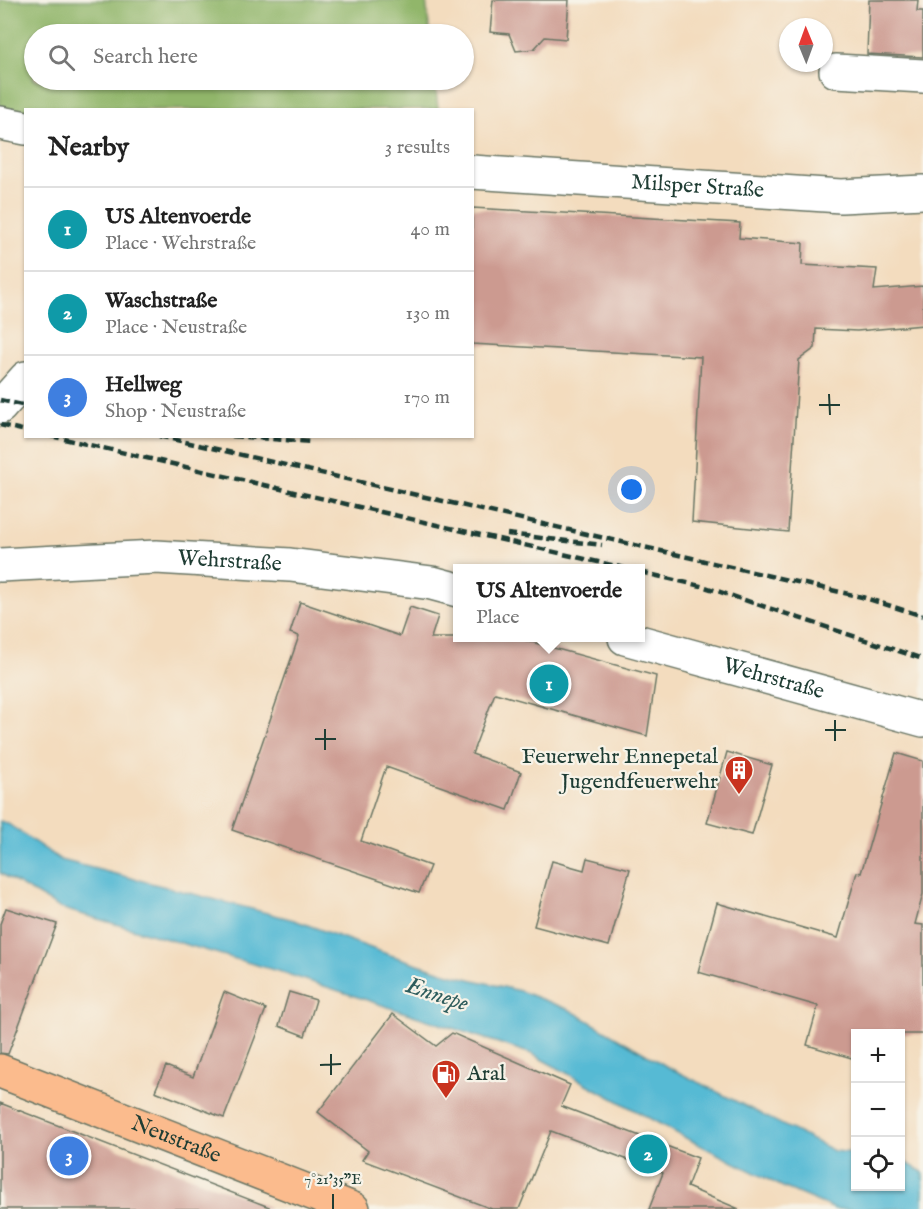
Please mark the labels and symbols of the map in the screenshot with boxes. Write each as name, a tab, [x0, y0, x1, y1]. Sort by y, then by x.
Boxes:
north arrow	[779, 18, 833, 72]
street label: Milsper Straße	[630, 168, 765, 205]
your location	[617, 475, 646, 504]
street label: Wehrstraße	[177, 544, 282, 578]
street label: Wehrstraße	[720, 652, 827, 706]
pin: 1	[530, 662, 568, 706]
place label: Feuerwehr Ennepetal Jugendfeuerwehr	[522, 743, 718, 796]
building icon: Feuerwehr Ennepetal Jugendfeuerwehr	[723, 754, 755, 796]
water label: Ennepe	[401, 970, 472, 1020]
fuel station icon: Aral	[430, 1058, 462, 1100]
place label: Aral	[466, 1060, 505, 1088]
street label: Neustraße	[127, 1110, 225, 1170]
pin: 2	[628, 1132, 668, 1176]
pin: 3	[50, 1134, 88, 1178]
text: 7°21'35"E	[304, 1170, 362, 1189]

